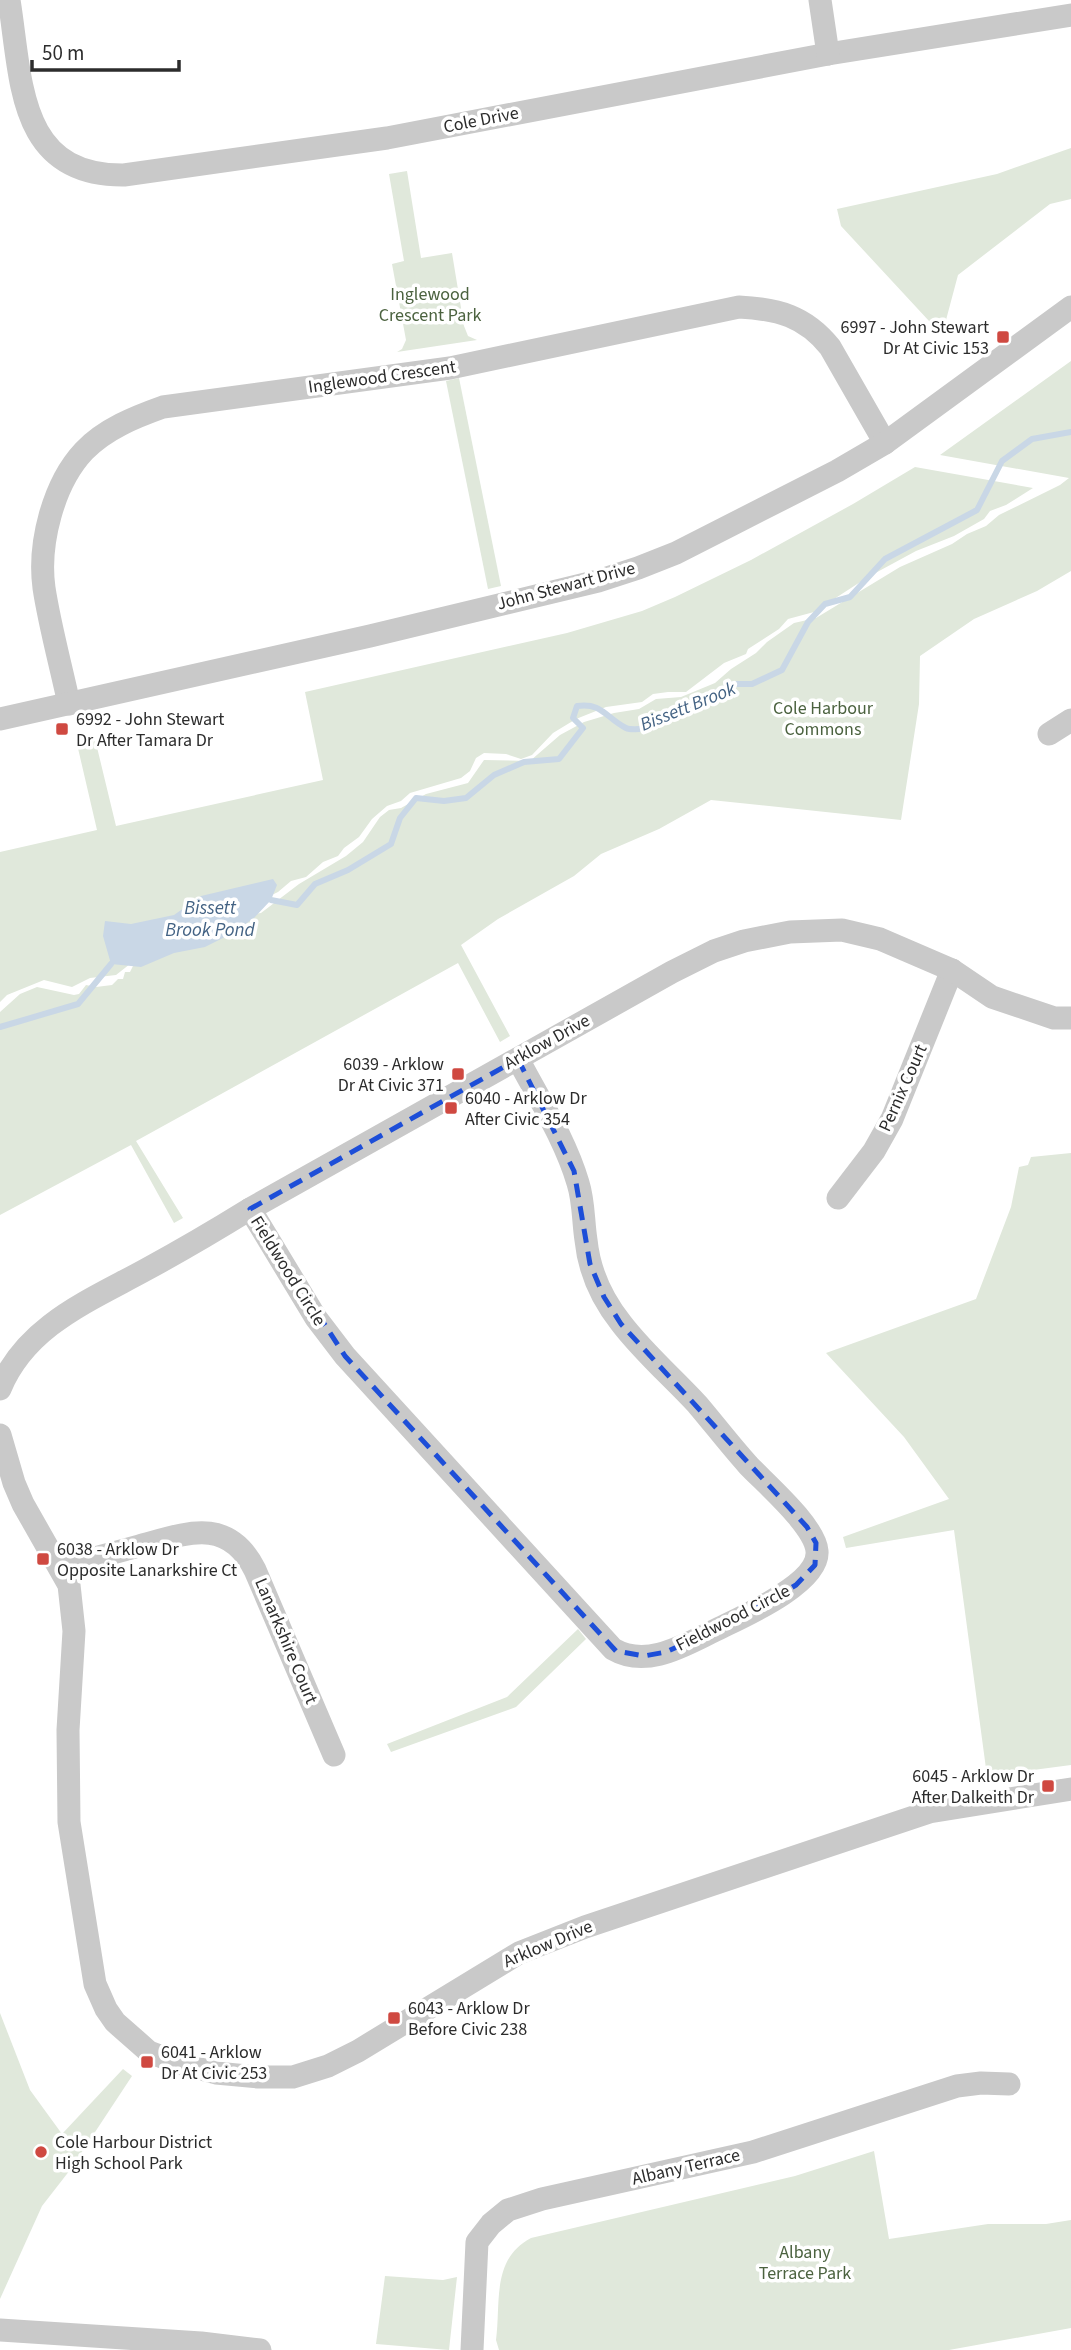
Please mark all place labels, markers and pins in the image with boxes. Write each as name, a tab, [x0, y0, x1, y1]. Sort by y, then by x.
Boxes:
place label: 6997 - John Stewart Dr At Civic 153	[841, 315, 989, 361]
marker: 6997 - John Stewart Dr At Civic 153	[995, 329, 1011, 345]
place label: 6992 - John Stewart Dr After Tamara Dr	[76, 707, 224, 753]
marker: 6992 - John Stewart Dr After Tamara Dr	[54, 721, 70, 737]
place label: 6039 - Arklow Dr At Civic 371	[338, 1052, 444, 1098]
marker: 6039 - Arklow Dr At Civic 371	[450, 1066, 466, 1082]
place label: 6040 - Arklow Dr After Civic 354	[465, 1086, 587, 1132]
marker: 6040 - Arklow Dr After Civic 354	[443, 1100, 459, 1116]
place label: 6038 - Arklow Dr Opposite Lanarkshire Ct	[57, 1537, 237, 1583]
marker: 6038 - Arklow Dr Opposite Lanarkshire Ct	[35, 1551, 51, 1567]
place label: 6045 - Arklow Dr After Dalkeith Dr	[912, 1764, 1035, 1810]
marker: 6045 - Arklow Dr After Dalkeith Dr	[1040, 1778, 1056, 1794]
place label: 6043 - Arklow Dr Before Civic 238	[408, 1996, 530, 2042]
marker: 6043 - Arklow Dr Before Civic 238	[386, 2010, 402, 2026]
place label: 6041 - Arklow Dr At Civic 253	[161, 2040, 267, 2086]
marker: 6041 - Arklow Dr At Civic 253	[139, 2054, 155, 2070]
place label: Cole Harbour District High School Park	[55, 2130, 212, 2176]
marker: Cole Harbour District High School Park	[33, 2144, 49, 2160]

